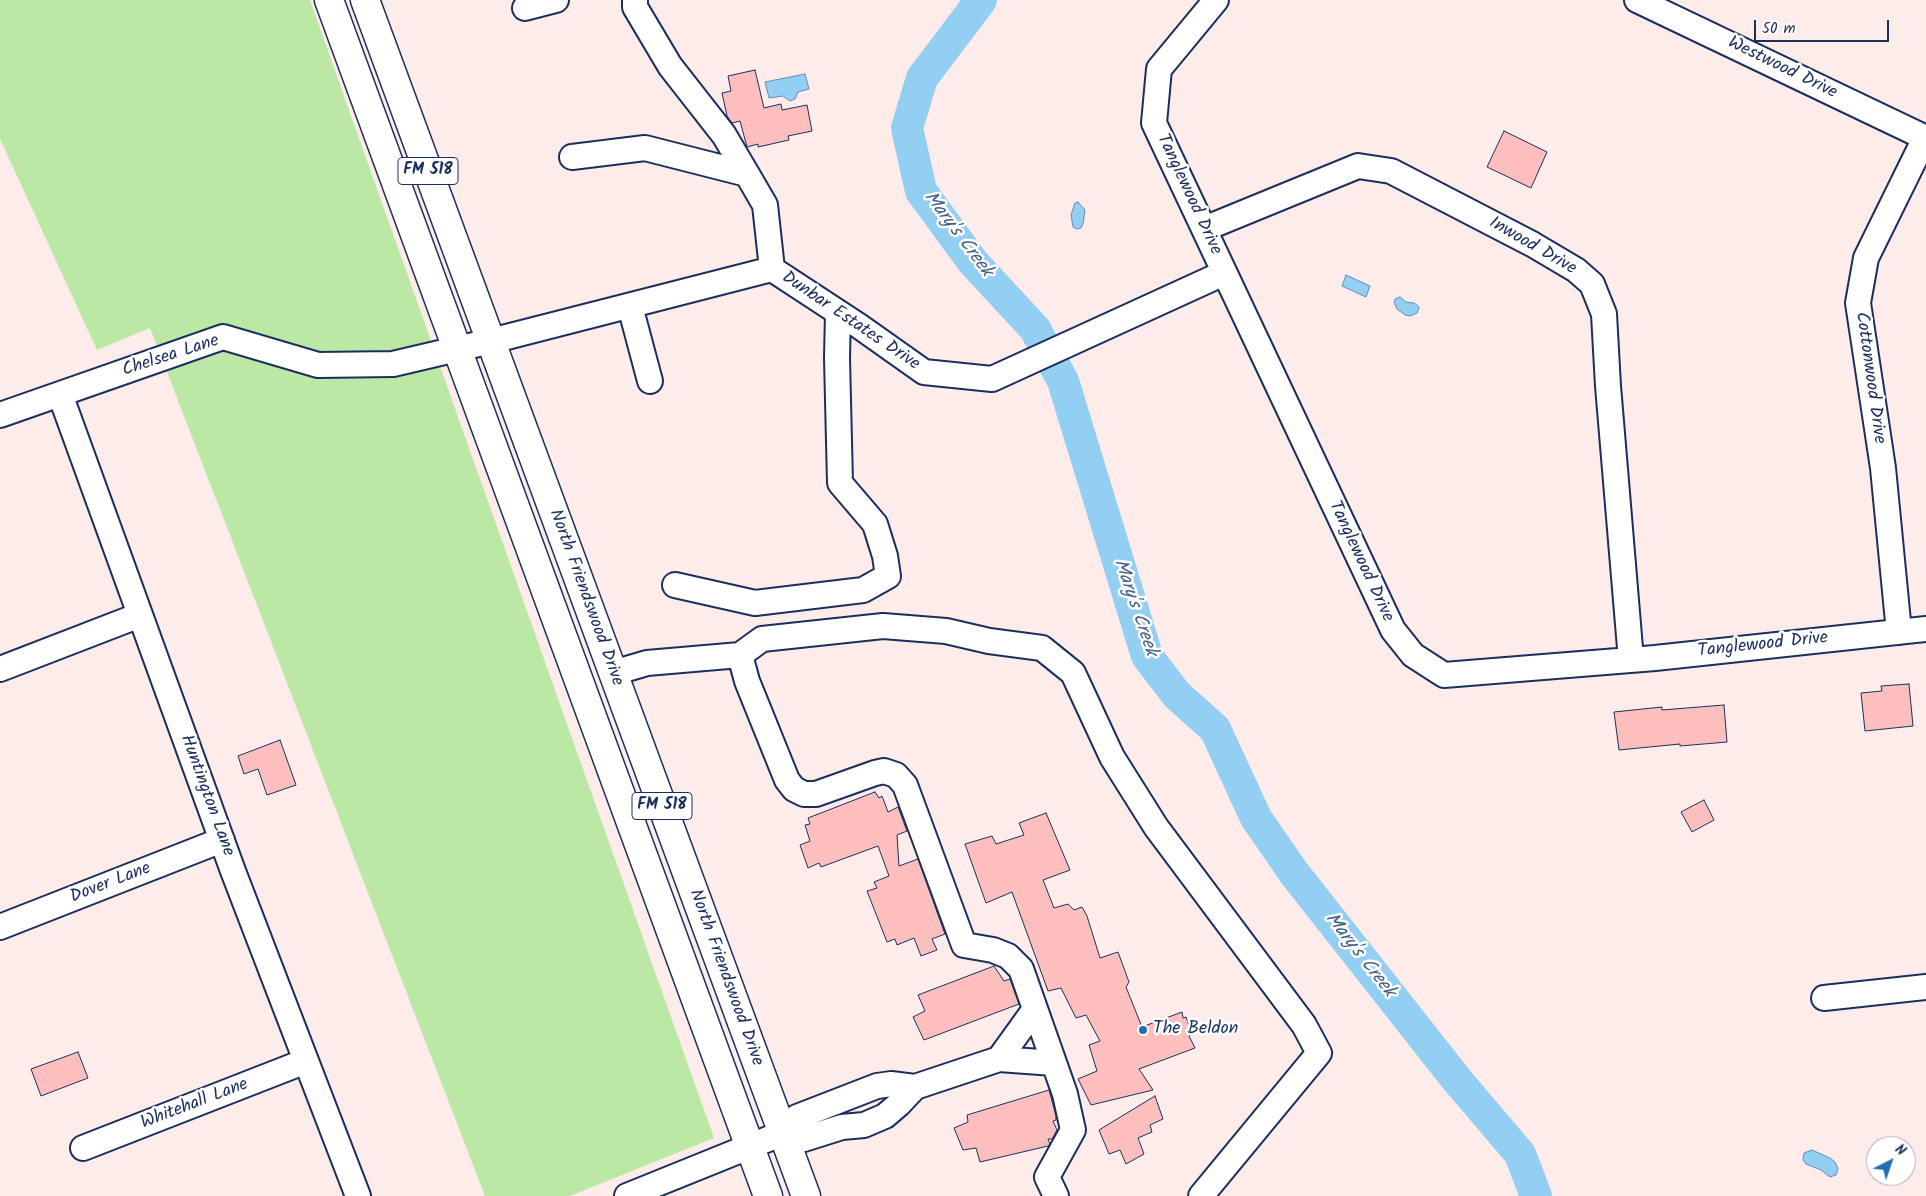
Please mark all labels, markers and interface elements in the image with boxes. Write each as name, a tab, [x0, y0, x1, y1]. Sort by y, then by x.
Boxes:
scale bar	[1756, 10, 1891, 42]
text: 50 m	[1762, 17, 1796, 41]
street label: Westwood Drive	[1724, 33, 1840, 105]
street label: Tanglewood Drive	[1151, 131, 1225, 259]
road number: FM 518	[398, 158, 458, 185]
water label: Mary's Creek	[917, 188, 997, 282]
street label: Inwood Drive	[1484, 213, 1580, 281]
street label: Dunbar Estates Drive	[777, 268, 923, 376]
street label: Cottonwood Drive	[1849, 311, 1889, 445]
street label: Chelsea Lane	[120, 331, 222, 383]
street label: Tanglewood Drive	[1323, 498, 1397, 626]
street label: North Friendswood Drive	[543, 507, 627, 689]
water label: Mary's Creek	[1107, 556, 1161, 660]
street label: Tanglewood Drive	[1697, 628, 1829, 664]
street label: Huntington Lane	[174, 732, 238, 860]
road number: FM 518	[632, 792, 692, 819]
street label: Dover Lane	[68, 859, 154, 909]
street label: North Friendswood Drive	[683, 887, 767, 1069]
water label: Mary's Creek	[1319, 909, 1399, 1003]
place label: The Beldon	[1153, 1019, 1238, 1041]
marker: The Beldon	[1137, 1024, 1149, 1036]
street label: Whitehall Lane	[138, 1075, 252, 1135]
north arrow	[1866, 1136, 1916, 1186]
text: N	[1890, 1139, 1911, 1162]

